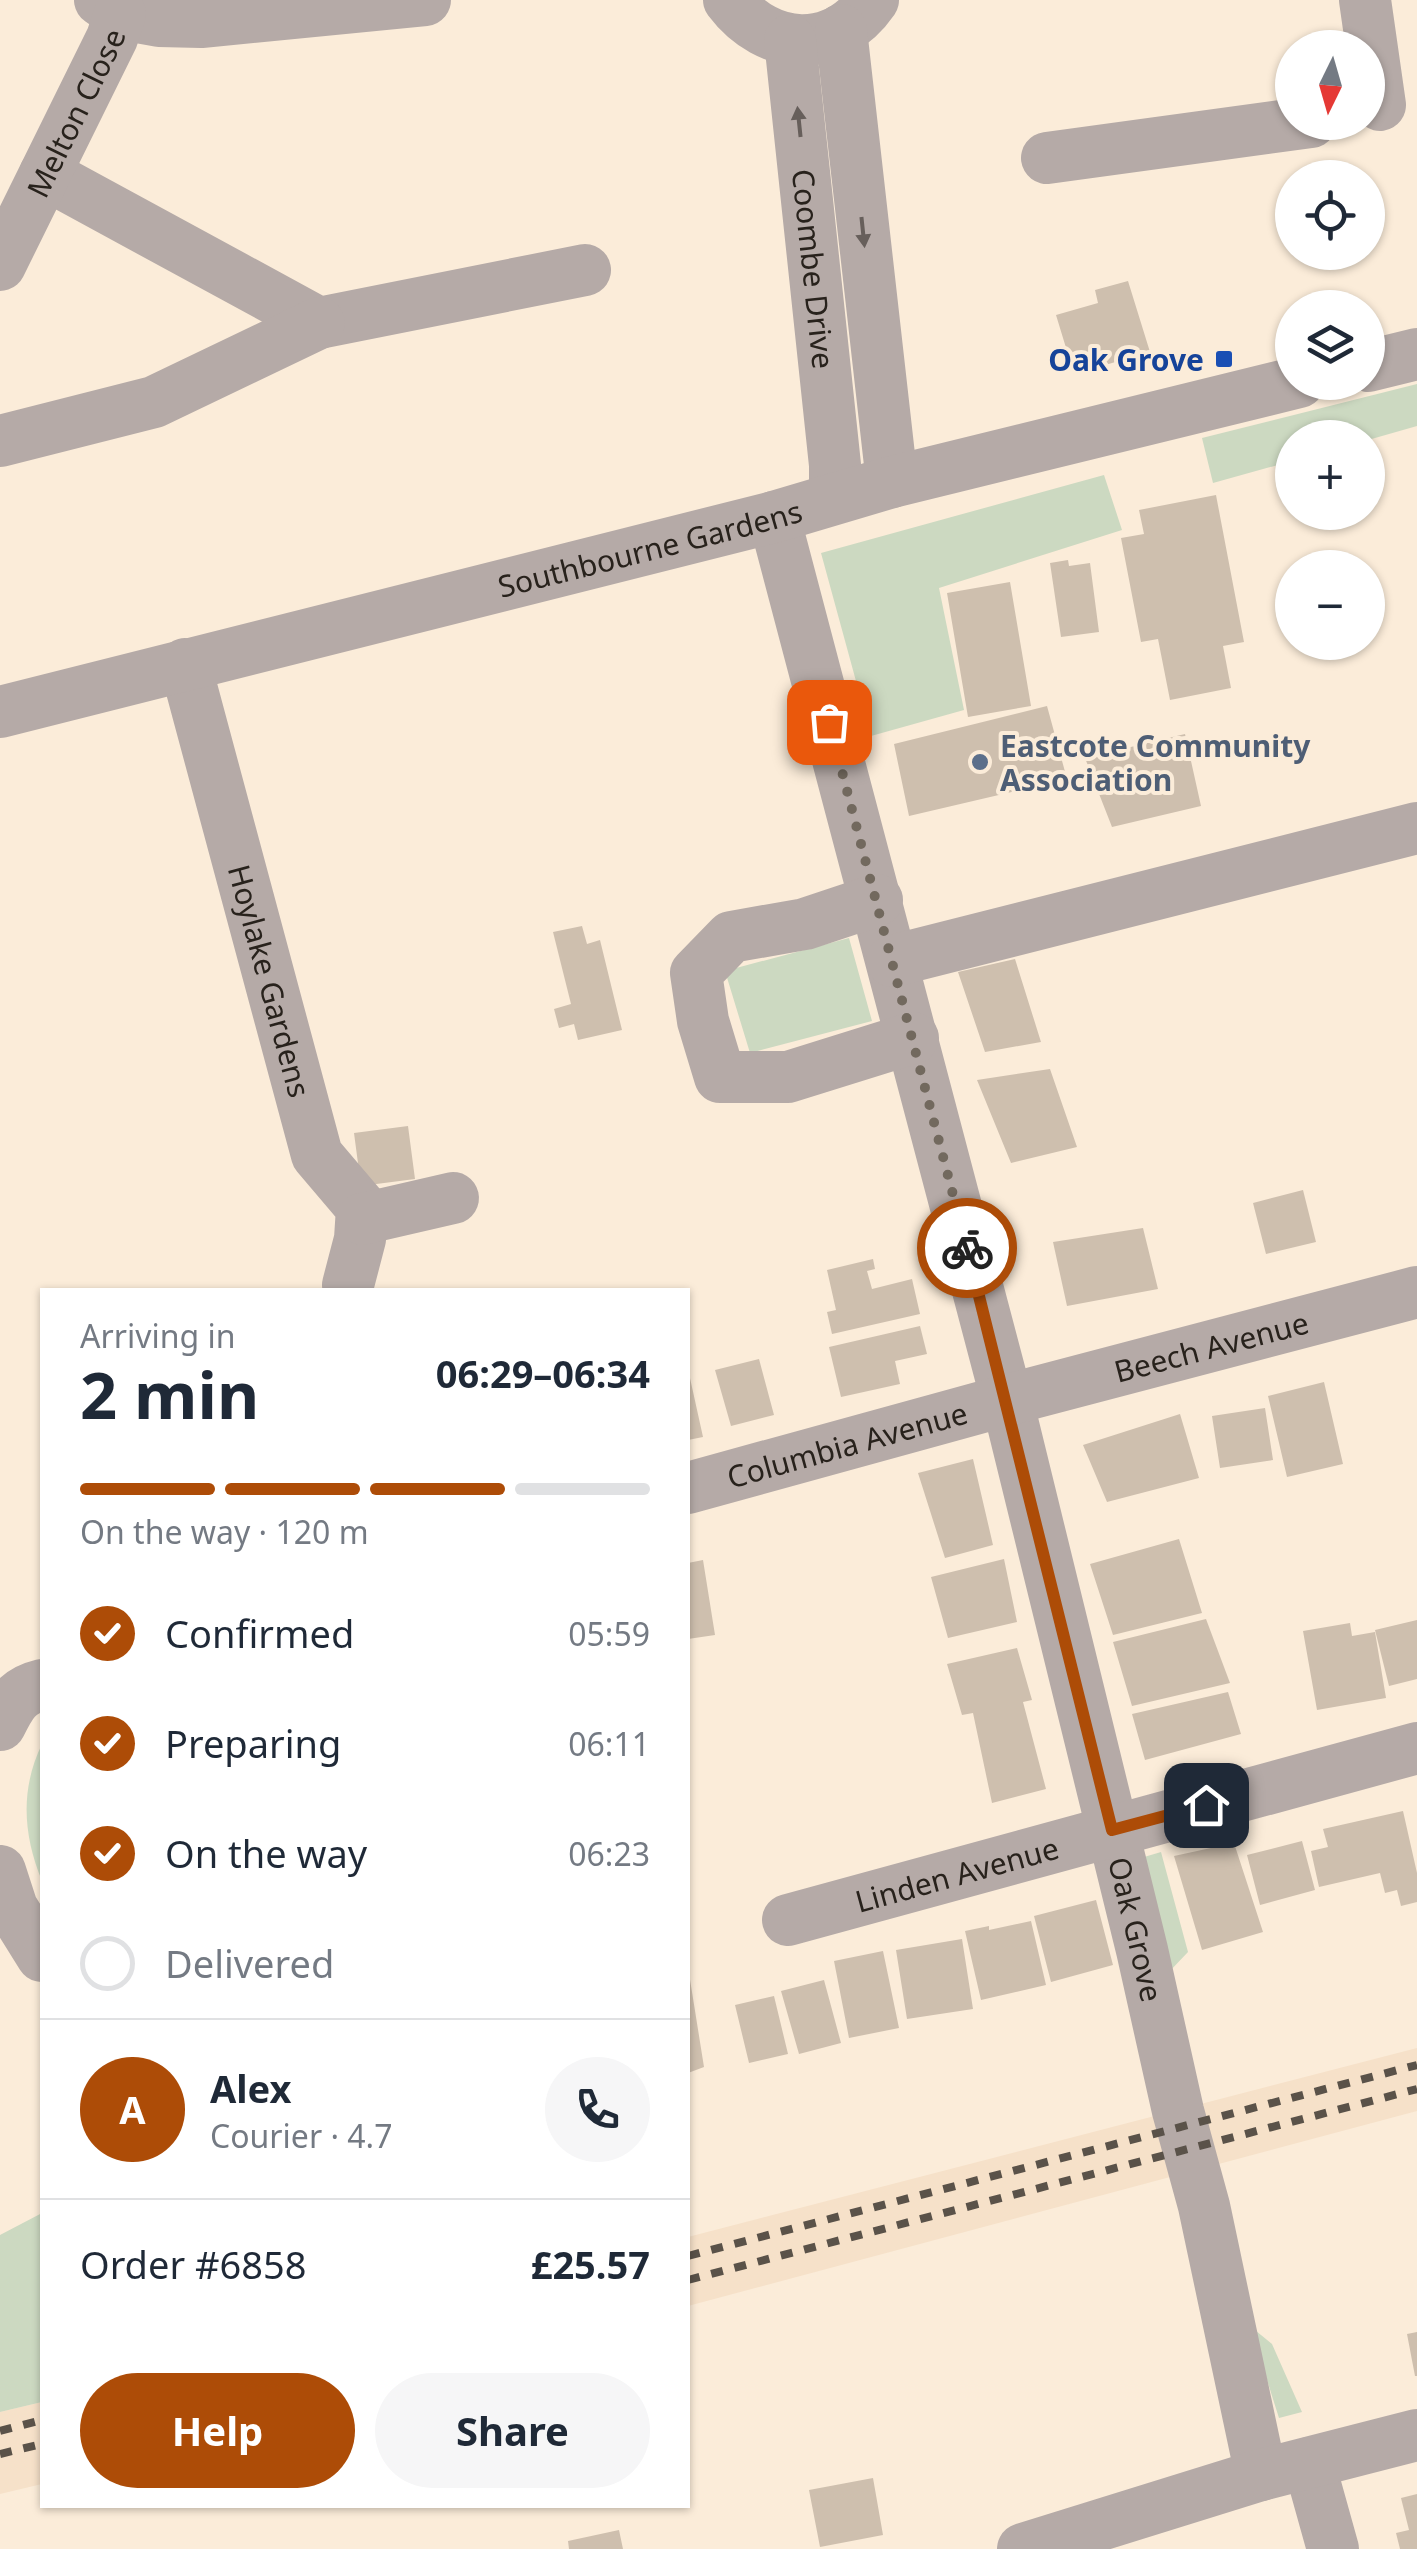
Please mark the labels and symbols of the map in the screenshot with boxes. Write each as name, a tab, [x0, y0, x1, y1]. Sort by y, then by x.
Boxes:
street label: Melton Close	[16, 23, 134, 204]
north arrow	[1275, 30, 1385, 140]
one-way arrow	[791, 106, 807, 138]
street label: Coombe Drive	[783, 167, 845, 371]
one-way arrow	[855, 216, 871, 248]
place label: Oak Grove	[1048, 339, 1204, 380]
marker: Oak Grove	[1213, 348, 1235, 370]
street label: Southbourne Gardens	[493, 489, 807, 606]
pin	[787, 680, 872, 765]
place label: Eastcote Community Association	[1000, 725, 1311, 800]
marker: Eastcote Community Association	[969, 751, 991, 773]
street label: Hoylake Gardens	[219, 860, 321, 1102]
courier	[917, 1198, 1017, 1298]
street label: Beech Avenue	[1109, 1301, 1313, 1391]
street label: Columbia Avenue	[722, 1392, 972, 1497]
pin	[1164, 1763, 1249, 1848]
street label: Linden Avenue	[851, 1826, 1063, 1921]
street label: Oak Grove	[1099, 1853, 1173, 2005]

